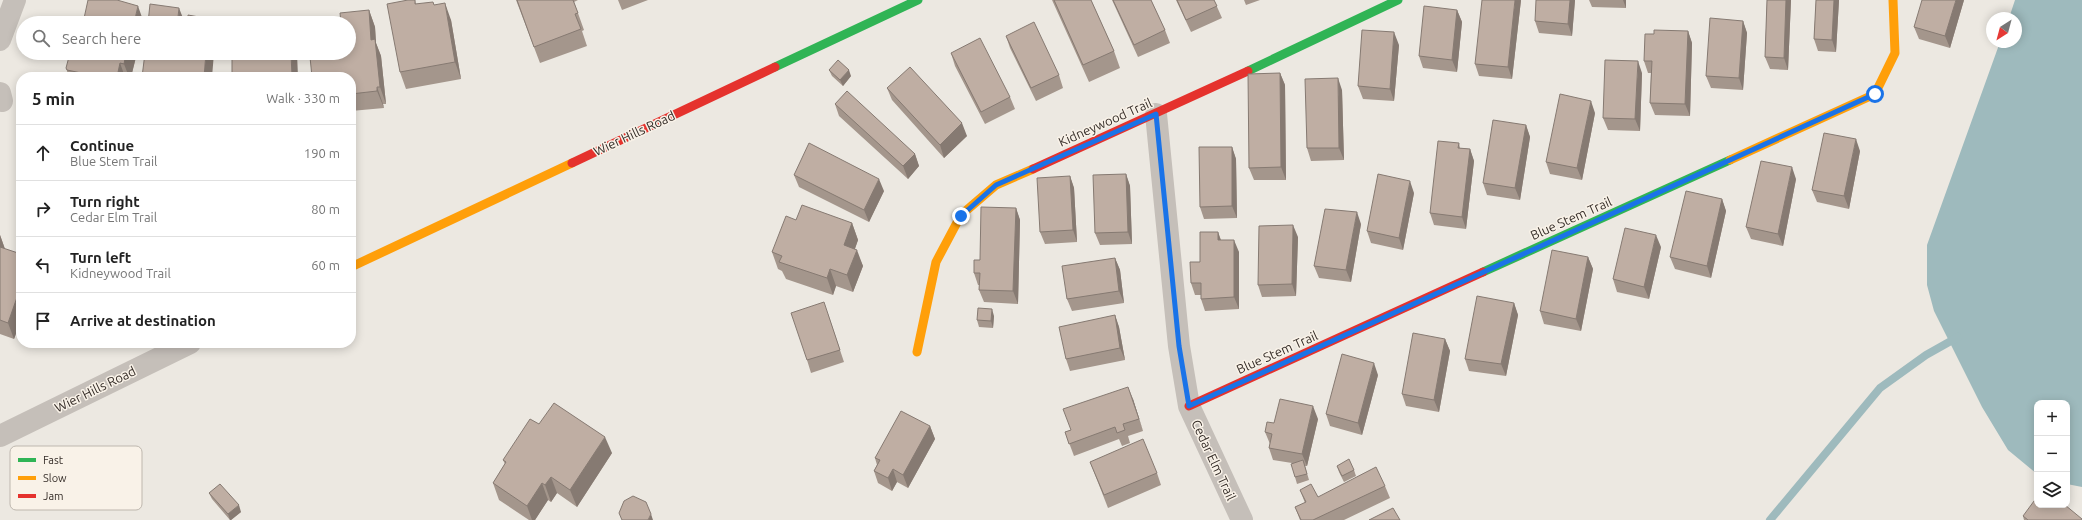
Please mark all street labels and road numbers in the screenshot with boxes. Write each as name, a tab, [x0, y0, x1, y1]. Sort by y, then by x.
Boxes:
street label: Kidneywood Trail	[1056, 95, 1154, 149]
street label: Wier Hills Road	[591, 108, 677, 158]
street label: Blue Stem Trail	[1528, 194, 1614, 242]
street label: Blue Stem Trail	[1234, 328, 1320, 376]
street label: Wier Hills Road	[52, 363, 138, 415]
street label: Cedar Elm Trail	[1189, 418, 1239, 503]

